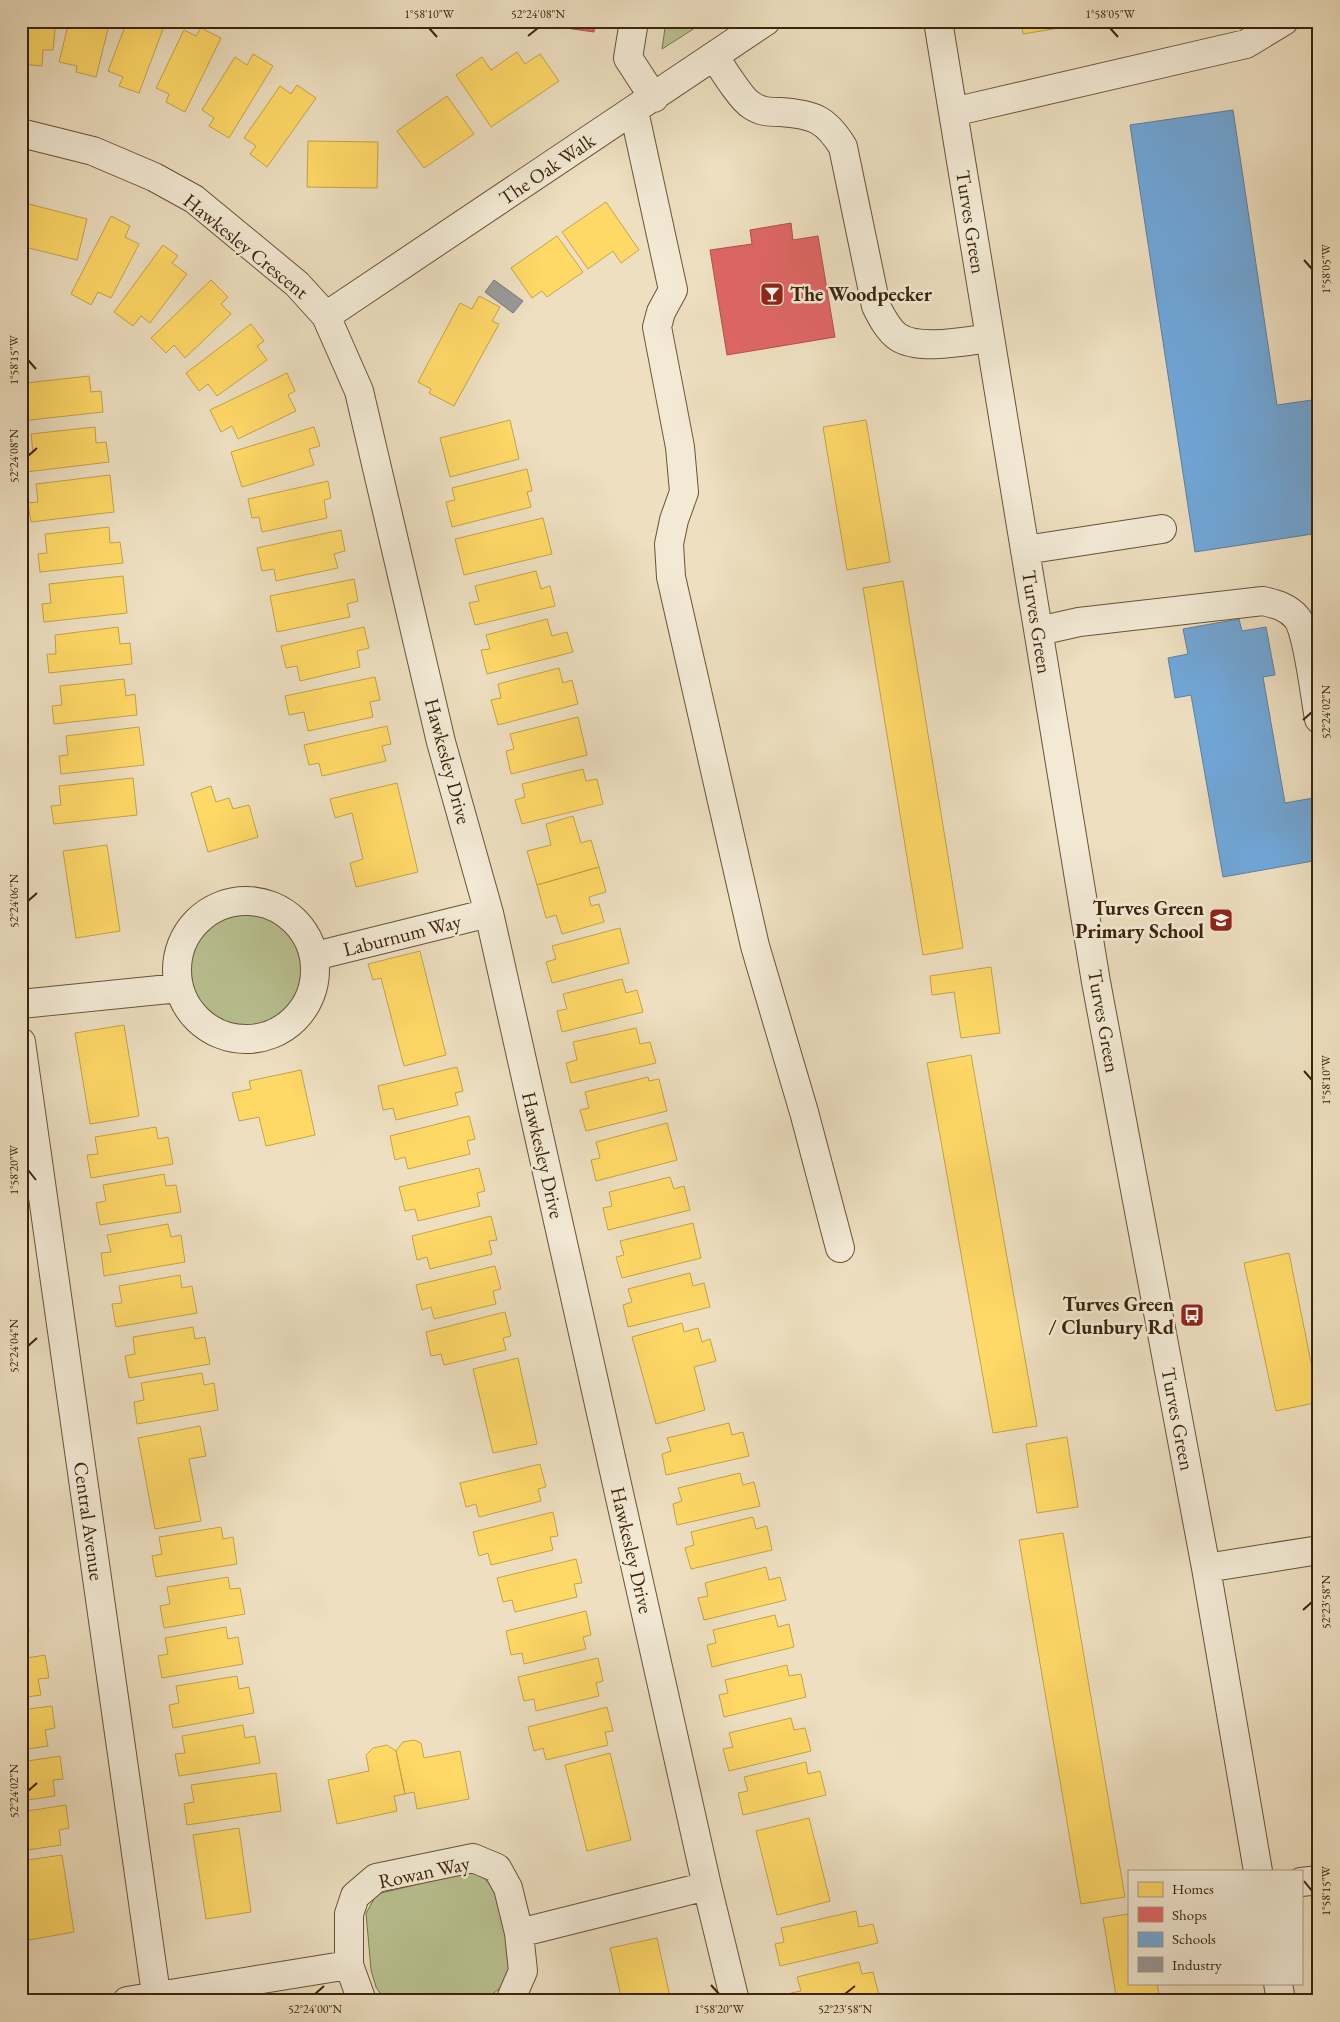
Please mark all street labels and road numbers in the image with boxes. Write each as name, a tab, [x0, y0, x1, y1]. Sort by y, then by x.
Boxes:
street label: The Oak Walk	[494, 127, 601, 211]
street label: Turves Green	[950, 168, 992, 276]
street label: Hawkesley Crescent	[178, 187, 315, 305]
street label: Turves Green	[1016, 568, 1058, 676]
street label: Hawkesley Drive	[419, 695, 477, 827]
street label: Laburnum Way	[340, 908, 464, 962]
street label: Turves Green	[1082, 967, 1126, 1075]
street label: Hawkesley Drive	[516, 1089, 570, 1221]
street label: Turves Green	[1155, 1365, 1201, 1473]
street label: Central Avenue	[68, 1460, 110, 1582]
street label: Hawkesley Drive	[605, 1484, 659, 1616]
street label: Rowan Way	[376, 1850, 472, 1894]

